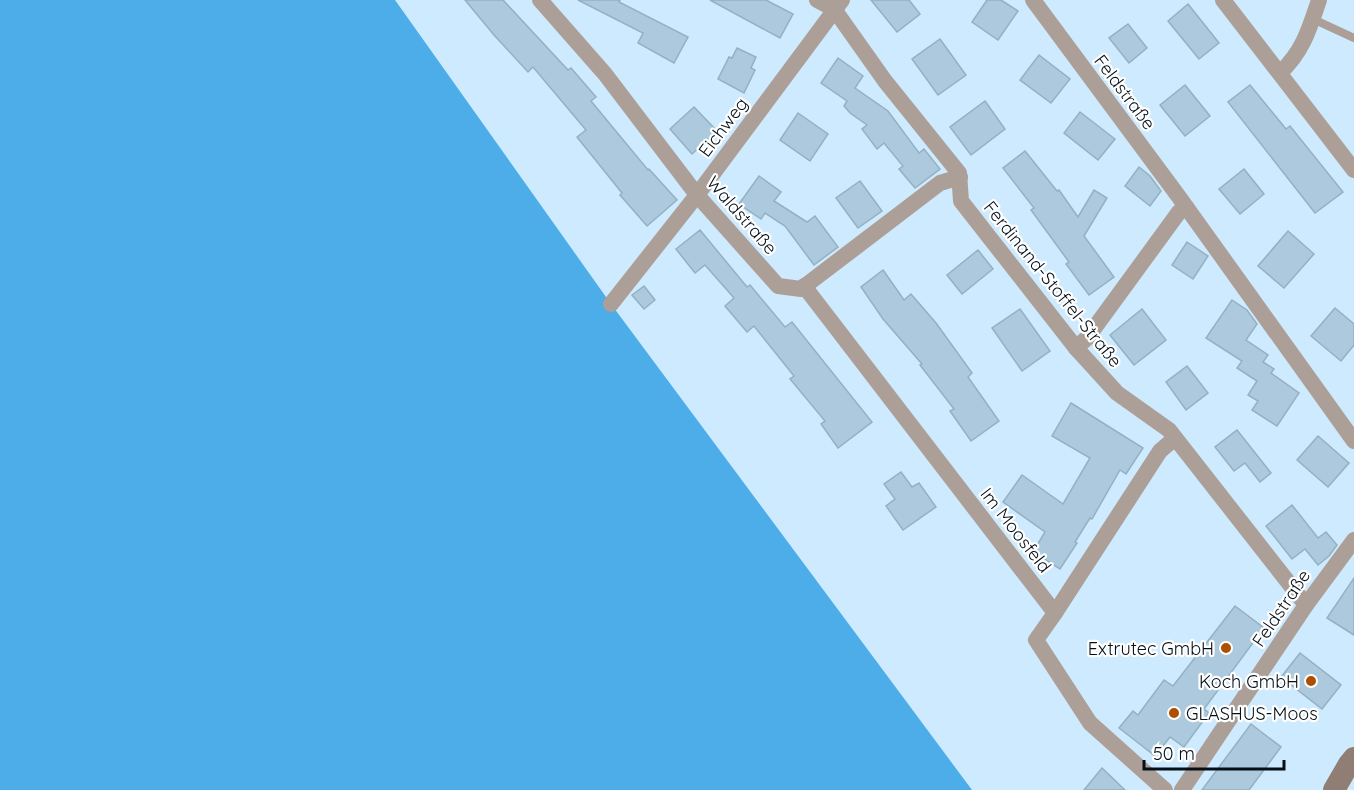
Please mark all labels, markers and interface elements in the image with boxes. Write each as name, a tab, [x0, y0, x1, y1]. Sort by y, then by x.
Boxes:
street label: Feldstraße	[1089, 50, 1161, 134]
street label: Eichweg	[693, 93, 753, 161]
street label: Waldstraße	[702, 171, 782, 259]
street label: Ferdinand-Stoffel-Straße	[979, 196, 1127, 372]
street label: Im Moosfeld	[976, 483, 1056, 577]
street label: Feldstraße	[1247, 565, 1315, 651]
place label: Extrutec GmbH	[1088, 637, 1214, 660]
marker: Extrutec GmbH	[1219, 641, 1233, 655]
place label: Koch GmbH	[1199, 670, 1299, 693]
marker: Koch GmbH	[1304, 674, 1318, 688]
place label: GLASHUS-Moos	[1186, 702, 1318, 725]
marker: GLASHUS-Moos	[1167, 706, 1181, 720]
scale bar	[1144, 733, 1284, 771]
text: 50 m	[1153, 742, 1195, 765]

